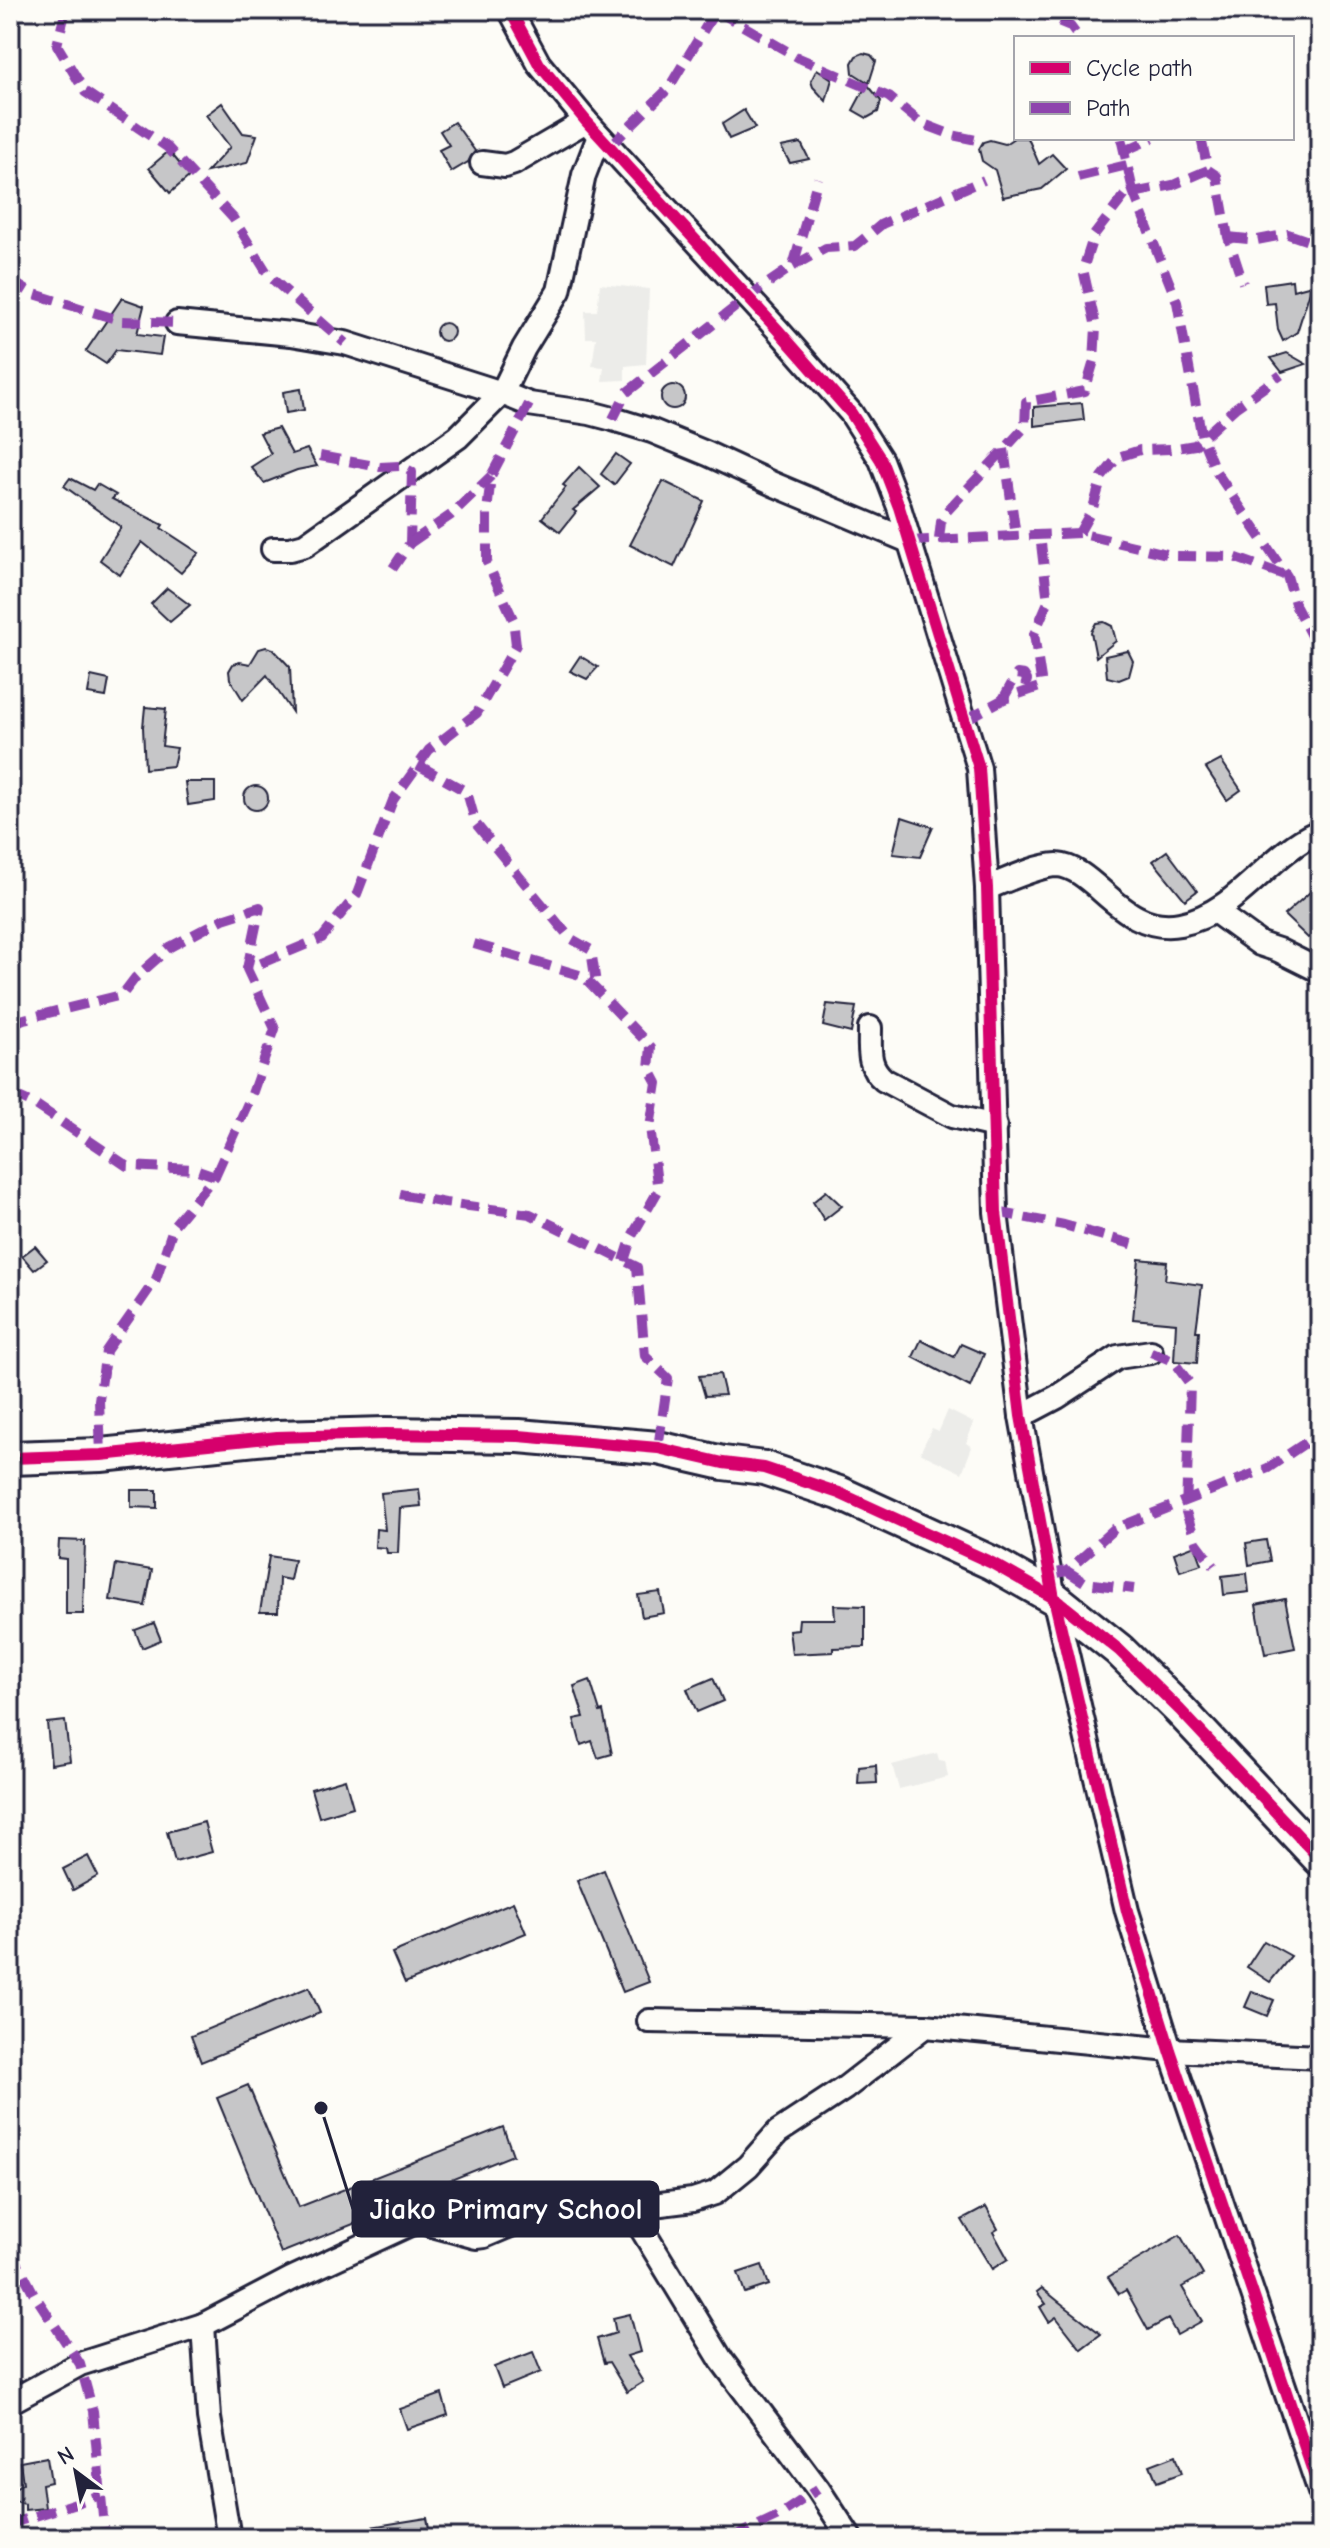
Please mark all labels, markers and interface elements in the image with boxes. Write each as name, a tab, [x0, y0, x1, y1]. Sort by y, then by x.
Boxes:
legend	[1014, 36, 1294, 140]
text: Cycle path	[1086, 54, 1193, 82]
text: Path	[1086, 94, 1131, 122]
callout: Jiako Primary School	[353, 2182, 658, 2236]
text: Jiako Primary School	[369, 2192, 643, 2227]
north arrow	[36, 2432, 116, 2512]
text: N	[53, 2441, 79, 2471]

